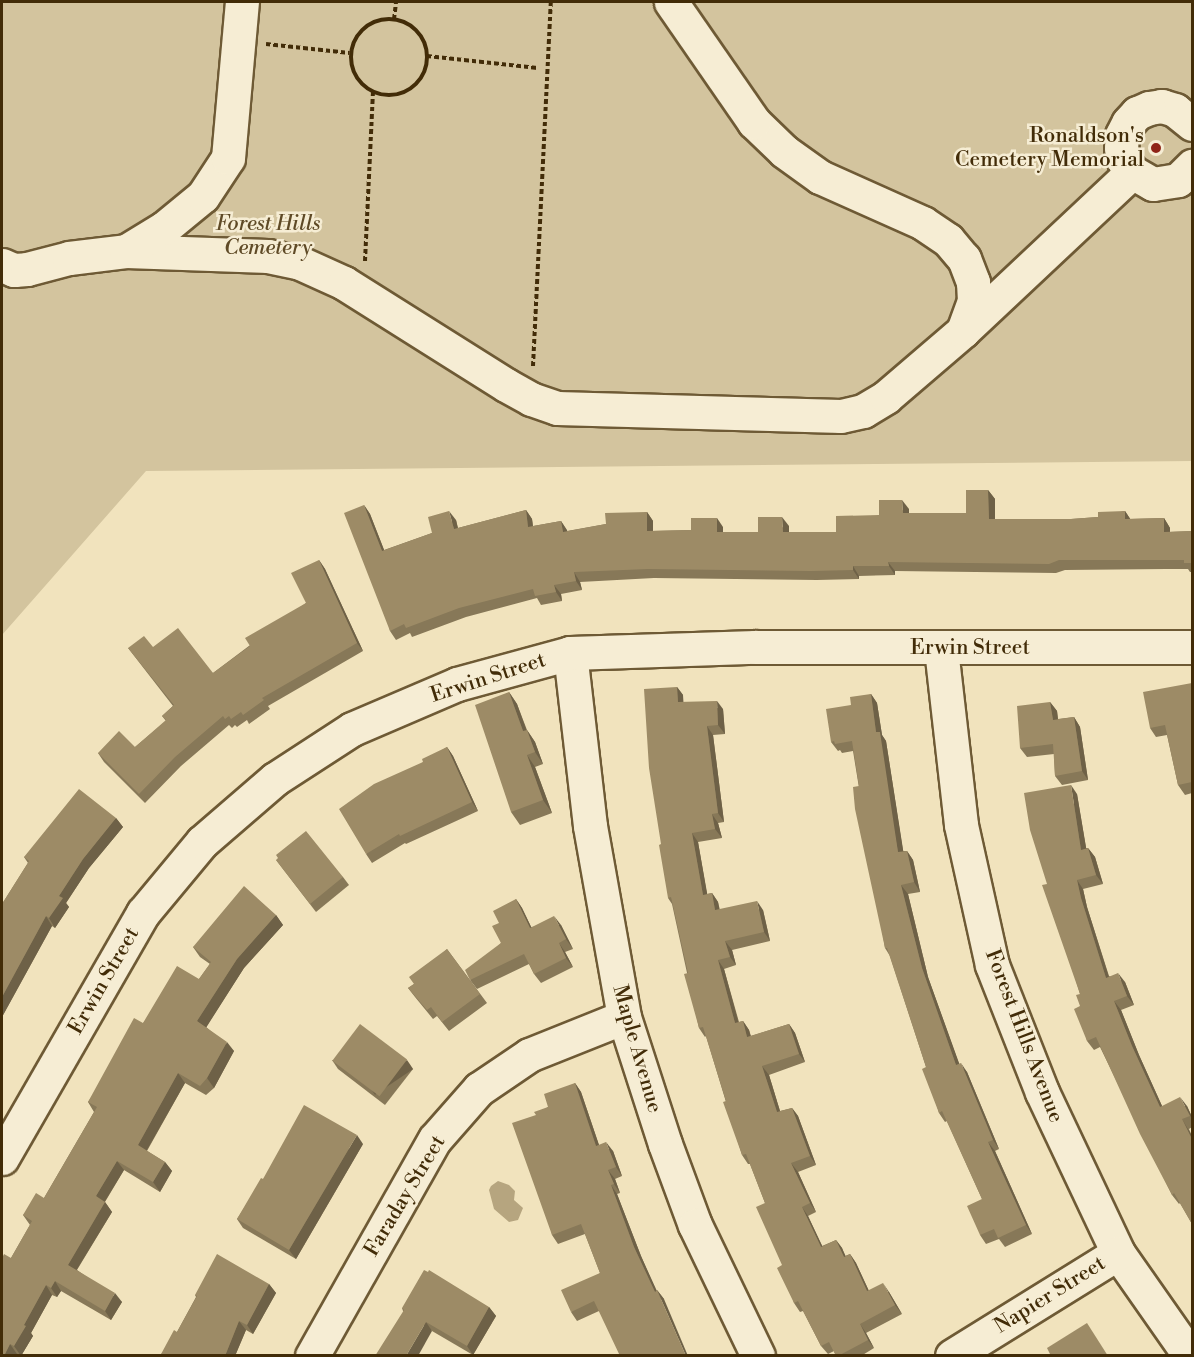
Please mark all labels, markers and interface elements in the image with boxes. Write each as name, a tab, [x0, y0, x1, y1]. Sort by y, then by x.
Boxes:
place label: Ronaldson's Cemetery Memorial	[955, 123, 1144, 173]
marker: Ronaldson's Cemetery Memorial	[1149, 141, 1163, 155]
park label: Forest Hills Cemetery	[216, 211, 320, 261]
street label: Erwin Street	[910, 635, 1030, 661]
street label: Erwin Street	[427, 648, 549, 708]
street label: Erwin Street	[63, 923, 145, 1039]
street label: Forest Hills Avenue	[979, 946, 1069, 1126]
street label: Maple Avenue	[607, 982, 667, 1116]
street label: Faraday Street	[359, 1131, 451, 1261]
street label: Napier Street	[990, 1251, 1110, 1339]

